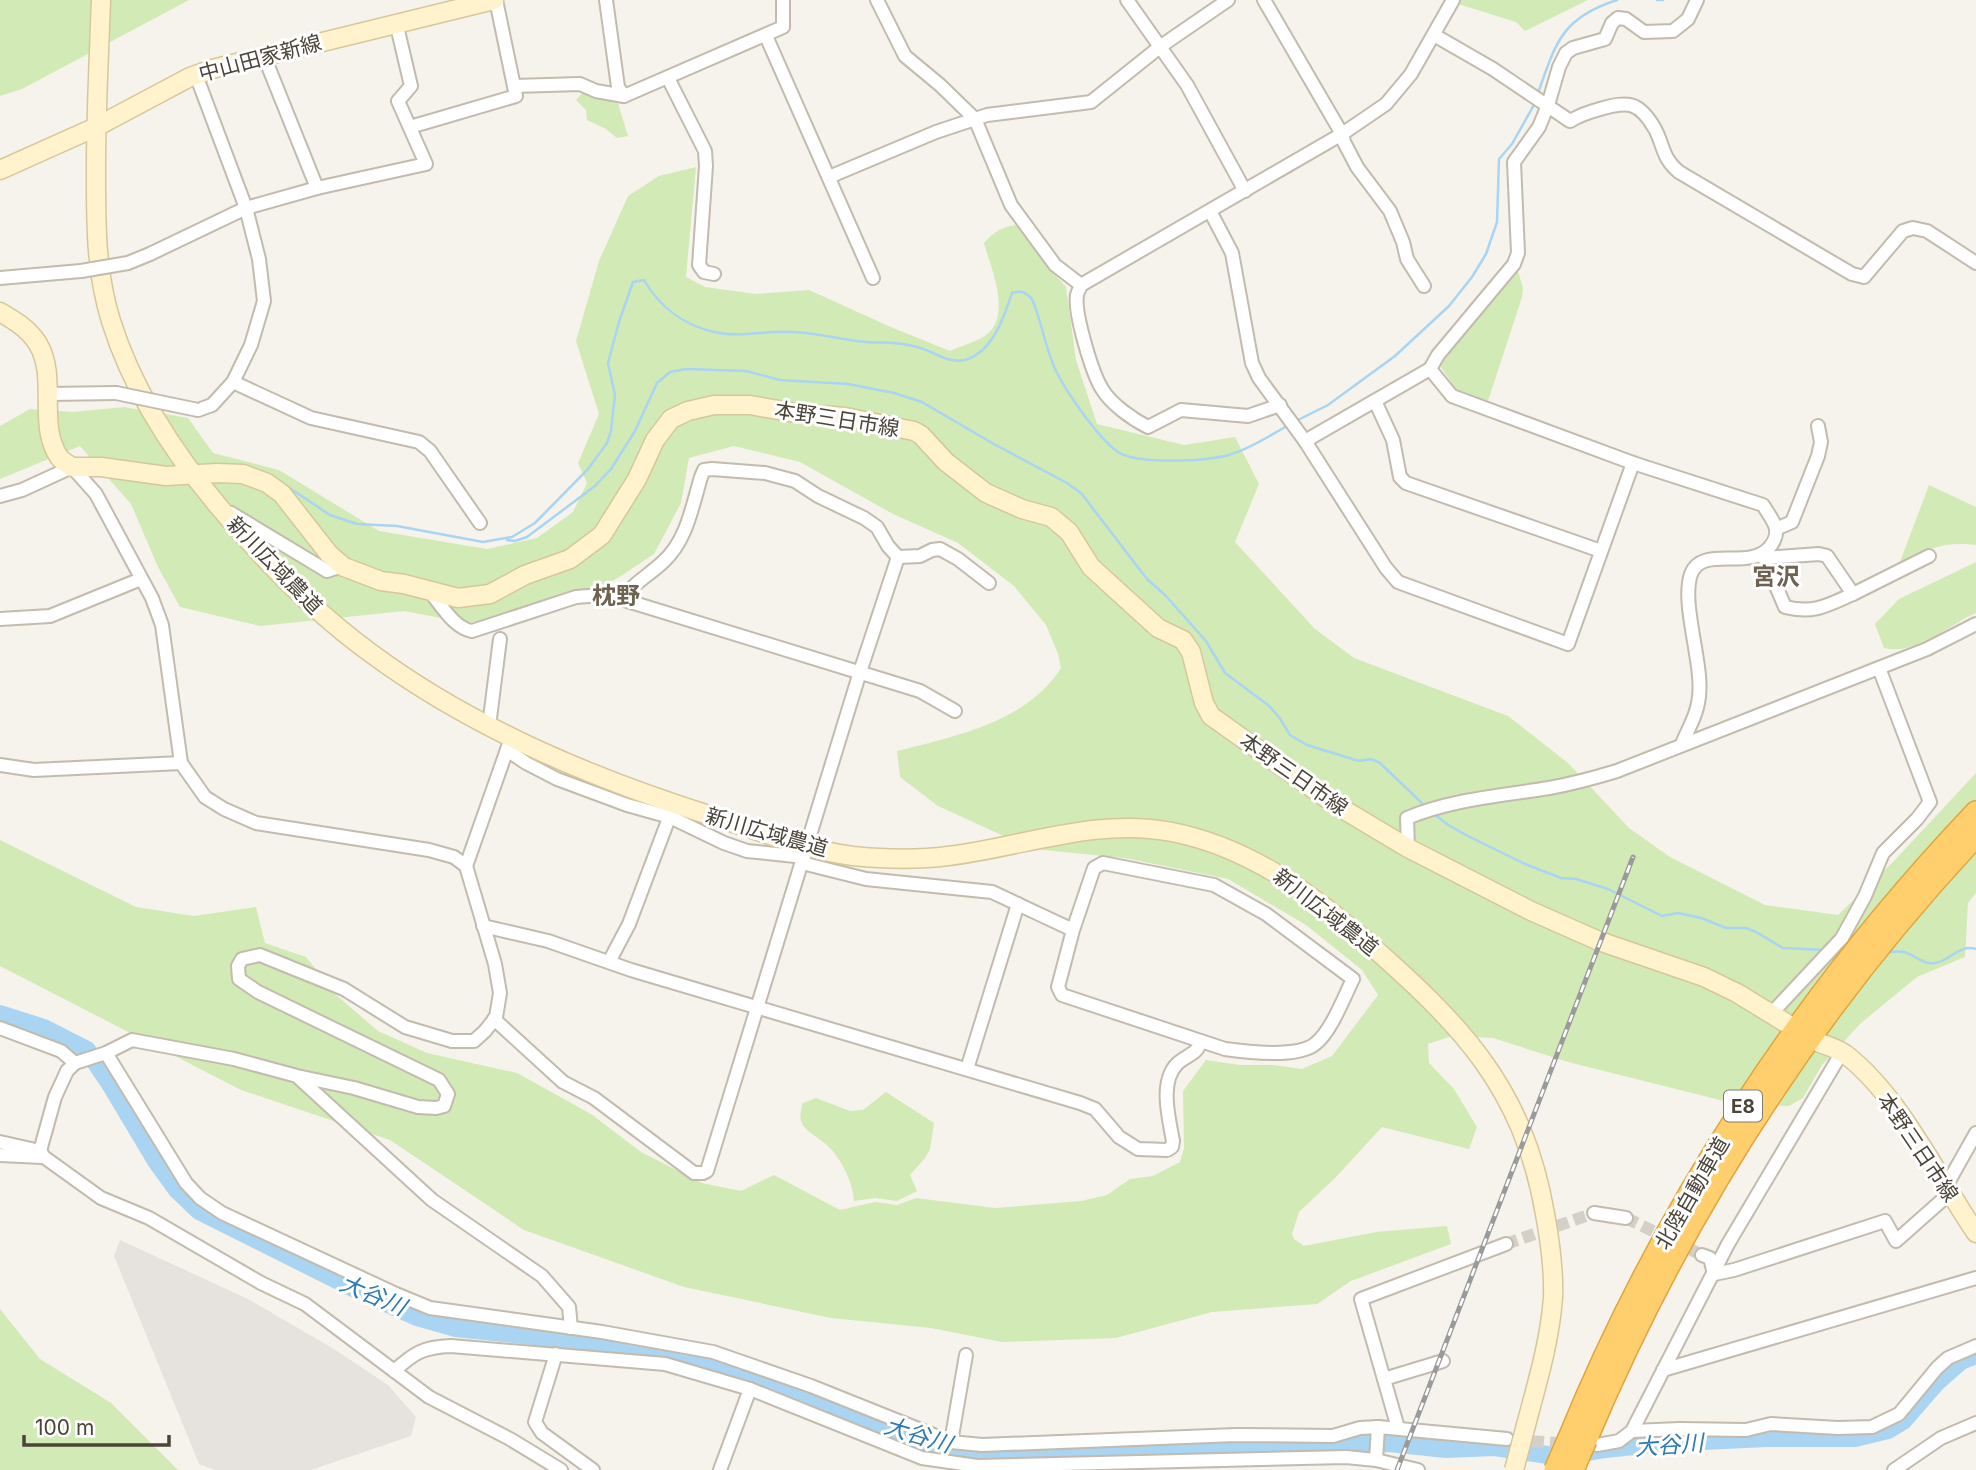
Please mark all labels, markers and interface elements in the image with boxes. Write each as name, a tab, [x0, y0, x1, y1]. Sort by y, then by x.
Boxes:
street label: 中山田家新線	[196, 30, 324, 86]
street label: 本野三日市線	[773, 397, 901, 441]
street label: 新川広域農道	[222, 511, 328, 619]
district label: 宮沢	[1752, 562, 1800, 591]
district label: 枕野	[592, 581, 640, 610]
street label: 本野三日市線	[1235, 728, 1353, 820]
street label: 新川広域農道	[703, 803, 831, 861]
street label: 新川広域農道	[1269, 863, 1383, 961]
street label: 本野三日市線	[1872, 1088, 1964, 1206]
road number: E8	[1724, 1090, 1762, 1122]
street label: 北陸自動車道	[1650, 1132, 1734, 1254]
water label: 大谷川	[336, 1269, 413, 1323]
scale bar	[24, 1404, 170, 1448]
water label: 大谷川	[881, 1412, 958, 1459]
text: 100 m	[35, 1415, 94, 1440]
water label: 大谷川	[1634, 1428, 1707, 1461]

